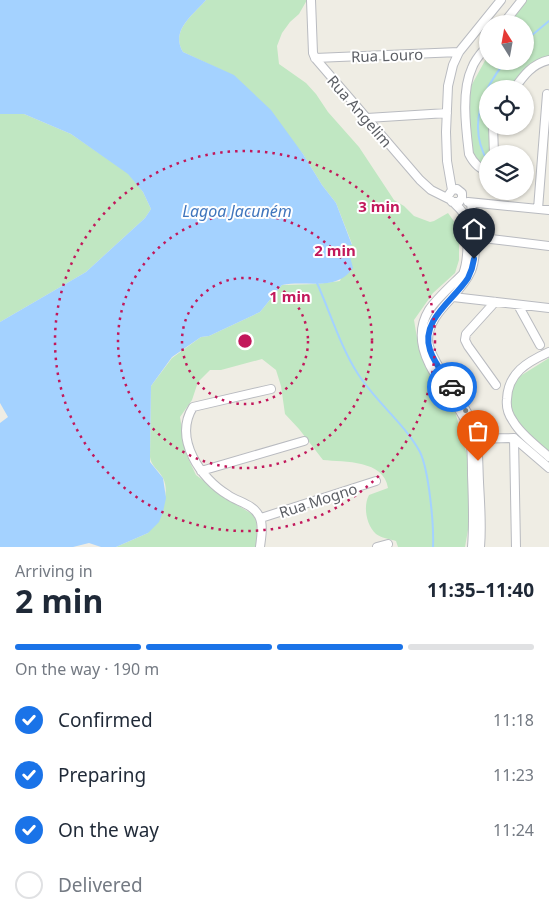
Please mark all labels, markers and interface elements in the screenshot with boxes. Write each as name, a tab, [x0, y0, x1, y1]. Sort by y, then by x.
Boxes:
north arrow	[479, 15, 534, 70]
map controls	[479, 15, 534, 200]
street label: Rua Louro	[351, 44, 423, 66]
street label: Rua Angelim	[323, 71, 397, 151]
button: locate	[479, 80, 534, 135]
button: layers	[479, 145, 534, 200]
text: 3 min	[358, 196, 400, 216]
water label: Lagoa Jacuném	[182, 200, 292, 222]
pin	[453, 208, 495, 259]
icon: home	[460, 215, 488, 243]
text: 2 min	[314, 240, 356, 260]
text: 1 min	[269, 286, 311, 306]
centre of rings	[236, 332, 254, 350]
courier	[427, 362, 477, 412]
icon: car	[438, 373, 466, 401]
pin	[457, 410, 499, 461]
icon: bag	[464, 417, 492, 445]
street label: Rua Mogno	[276, 478, 360, 522]
text: Arriving in	[15, 560, 93, 582]
text: 11:35–11:40	[427, 577, 534, 603]
text: 2 min	[15, 579, 103, 622]
text: On the way · 190 m	[15, 658, 159, 680]
icon: check	[15, 706, 43, 734]
text: Confirmed	[58, 707, 153, 733]
text: 11:18	[493, 709, 534, 731]
icon: check	[15, 761, 43, 789]
text: Preparing	[58, 762, 146, 788]
text: 11:23	[493, 764, 534, 786]
icon: check	[15, 816, 43, 844]
text: On the way	[58, 817, 159, 843]
text: 11:24	[493, 819, 534, 841]
text: Delivered	[58, 872, 143, 898]

